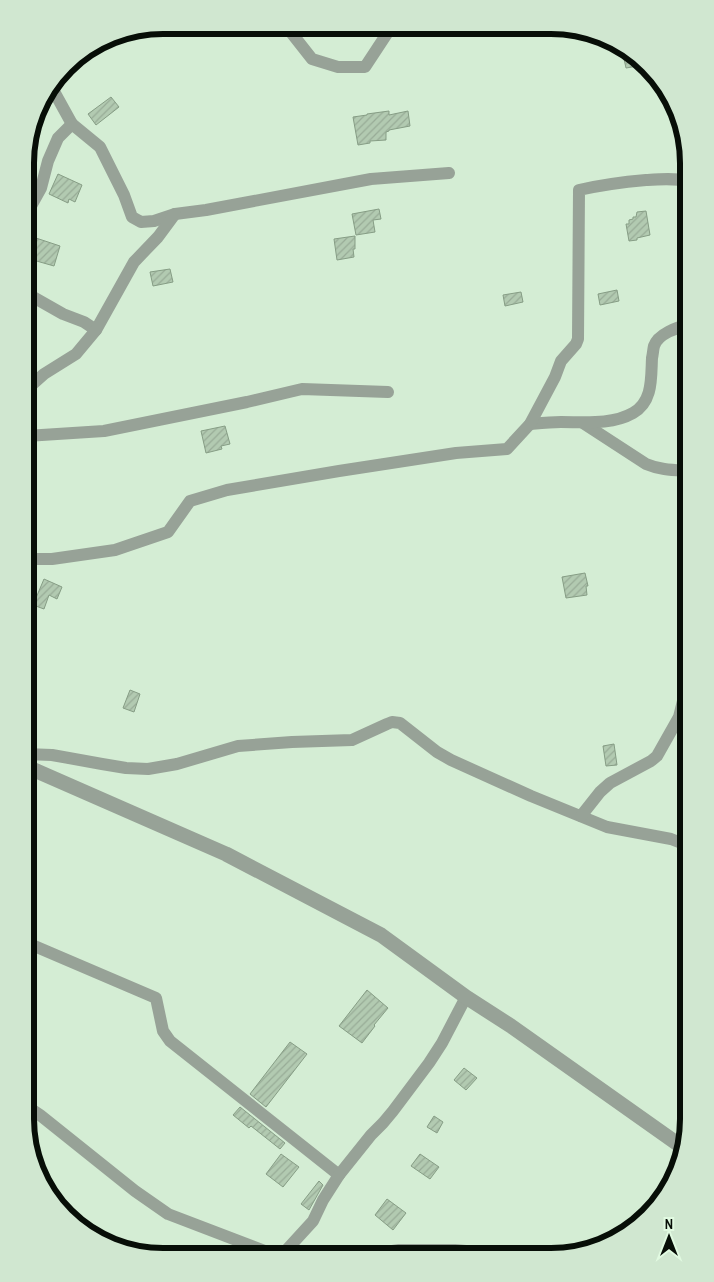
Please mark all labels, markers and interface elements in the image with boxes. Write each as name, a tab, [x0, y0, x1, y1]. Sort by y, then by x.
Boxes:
north arrow	[644, 1212, 694, 1262]
text: N	[665, 1215, 673, 1233]

